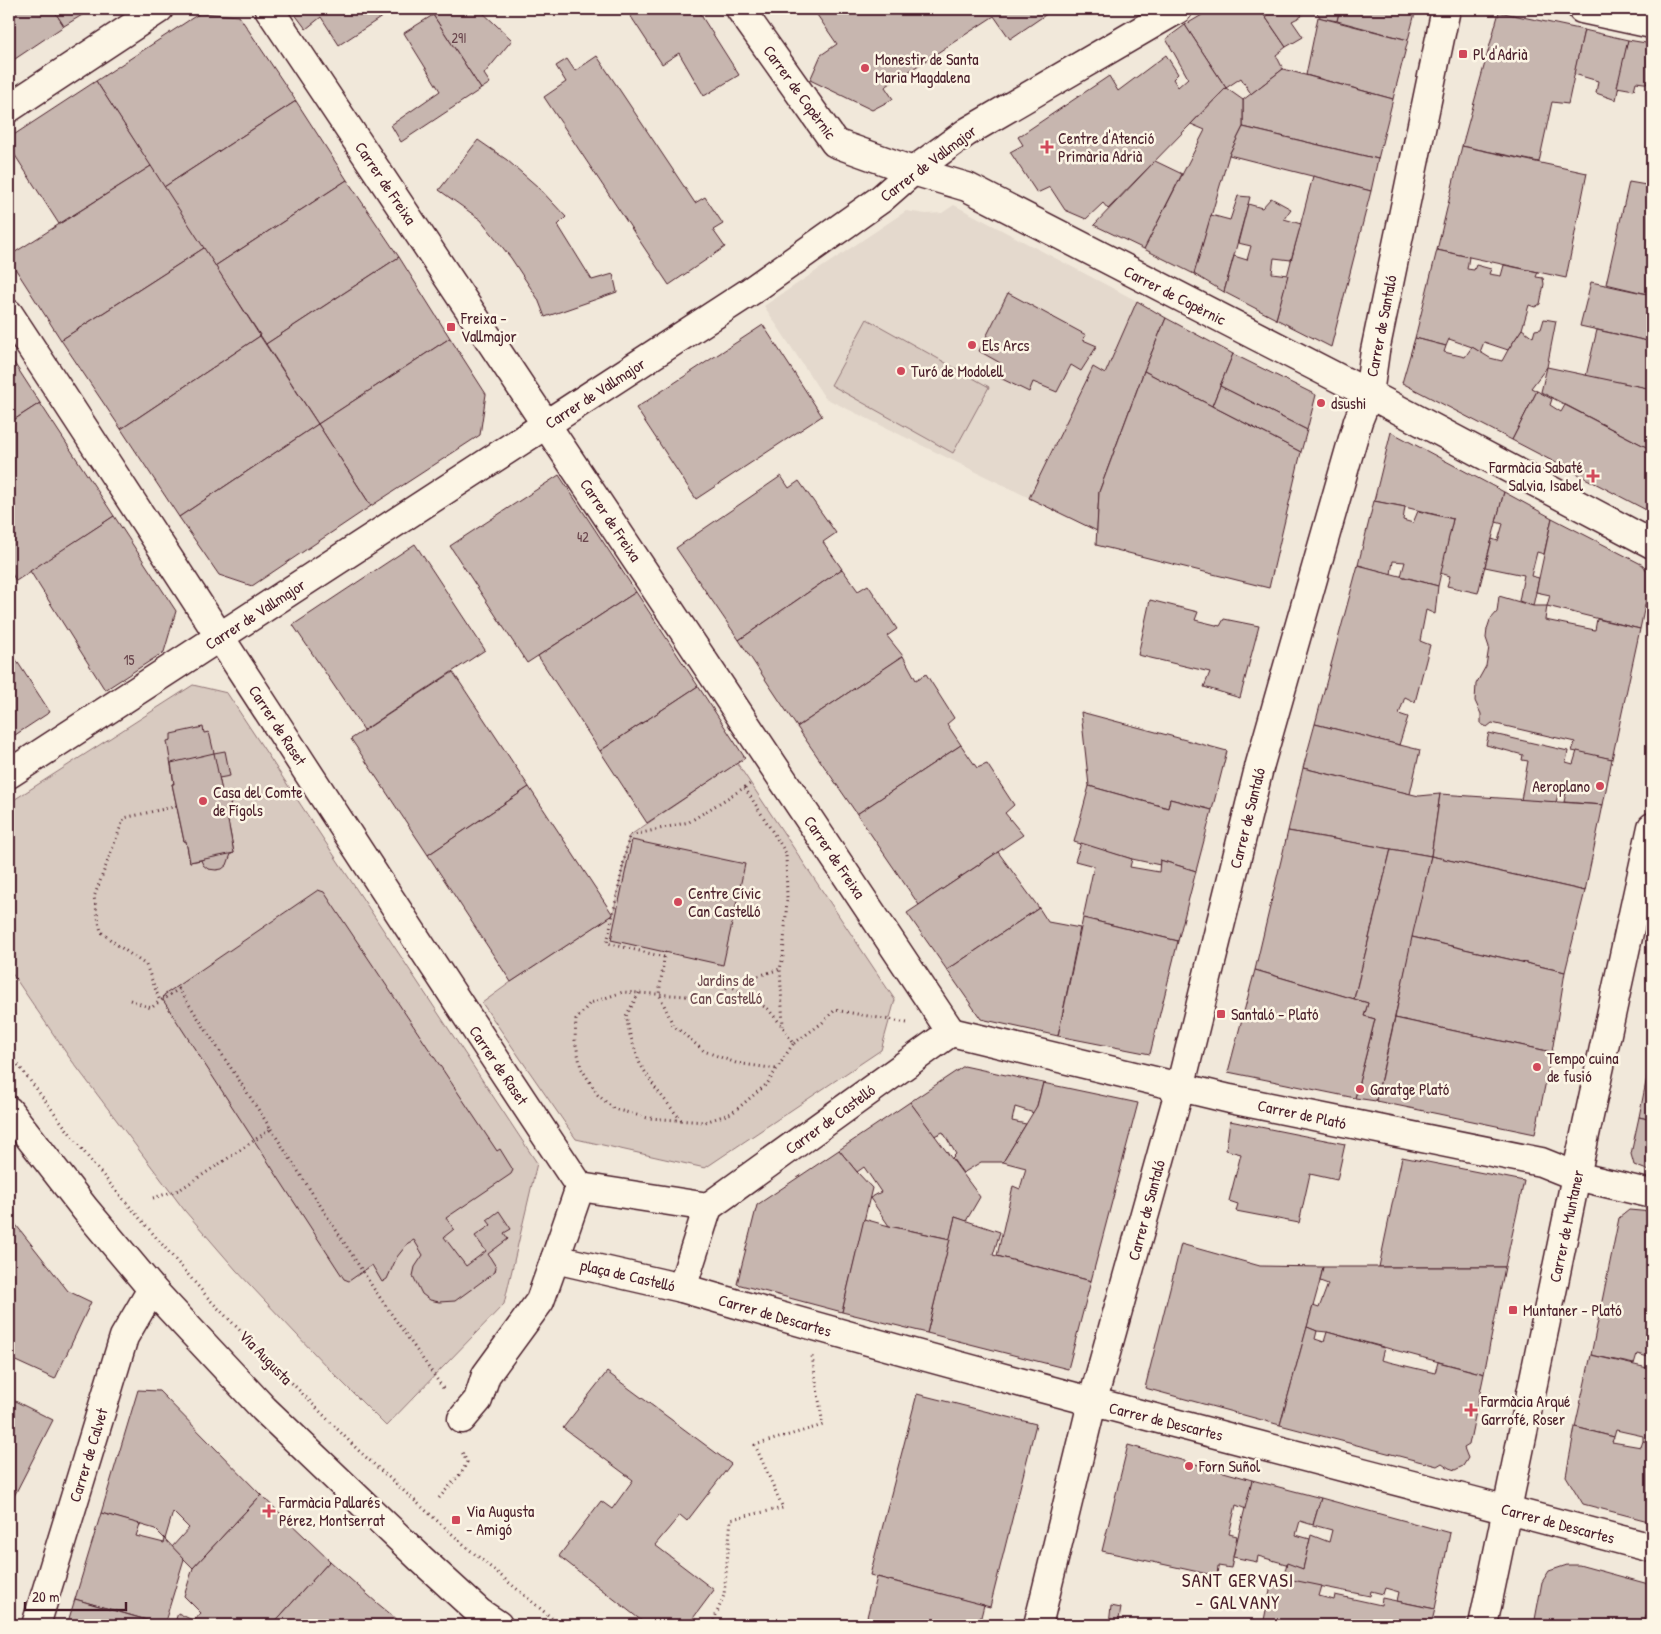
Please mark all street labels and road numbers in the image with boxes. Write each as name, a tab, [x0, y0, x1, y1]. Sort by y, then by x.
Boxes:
street label: Carrer de Copèrnic	[758, 40, 842, 144]
street label: Carrer de Vallmajor	[875, 119, 981, 207]
street label: Carrer de Freixa	[350, 137, 422, 229]
street label: Carrer de Copèrnic	[1120, 260, 1230, 330]
street label: Carrer de Santaló	[1360, 273, 1402, 379]
street label: Carrer de Vallmajor	[541, 352, 649, 434]
street label: Carrer de Freixa	[575, 474, 647, 566]
street label: Carrer de Vallmajor	[201, 573, 309, 655]
street label: Carrer de Raset	[244, 681, 312, 770]
street label: Carrer de Santaló	[1224, 765, 1270, 871]
street label: Carrer de Freixa	[799, 811, 871, 903]
street label: Carrer de Raset	[464, 1021, 534, 1109]
street label: Carrer de Castelló	[781, 1079, 880, 1159]
street label: Carrer de Plató	[1256, 1094, 1349, 1134]
street label: Carrer de Santaló	[1122, 1157, 1170, 1263]
street label: Carrer de Muntaner	[1543, 1168, 1589, 1284]
street label: plaça de Castelló	[579, 1253, 678, 1297]
street label: Carrer de Descartes	[716, 1288, 834, 1342]
street label: Via Augusta	[234, 1325, 298, 1389]
street label: Carrer de Descartes	[1107, 1396, 1225, 1446]
street label: Carrer de Calvet	[63, 1405, 113, 1505]
street label: Carrer de Descartes	[1499, 1497, 1617, 1549]

